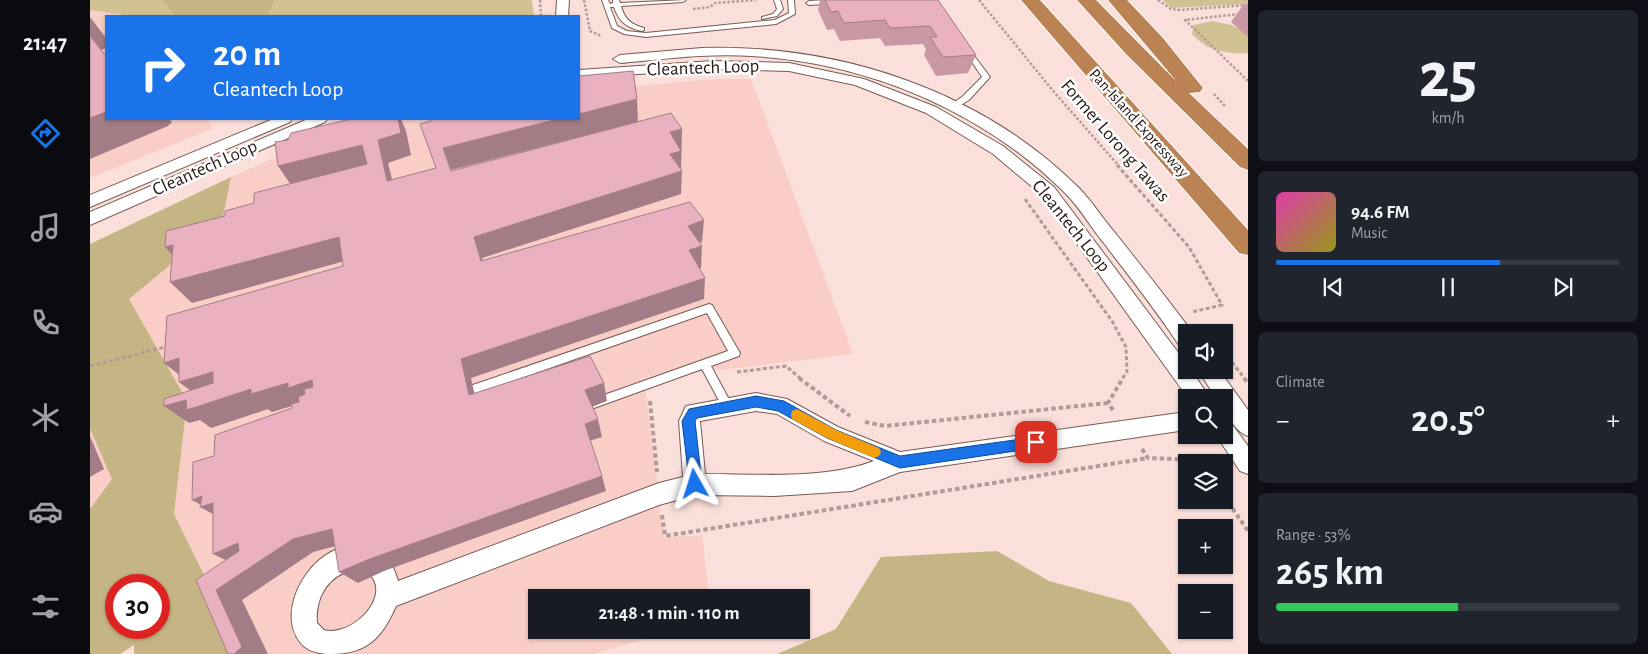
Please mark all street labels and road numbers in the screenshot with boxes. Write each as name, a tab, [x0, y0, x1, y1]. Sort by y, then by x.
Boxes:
street label: Cleantech Loop	[646, 57, 760, 79]
street label: Pan-Island Expressway	[1086, 66, 1192, 181]
street label: Former Lorong Tawas	[1057, 76, 1173, 206]
street label: Cleantech Loop	[150, 136, 260, 200]
street label: Cleantech Loop	[1028, 176, 1114, 276]

